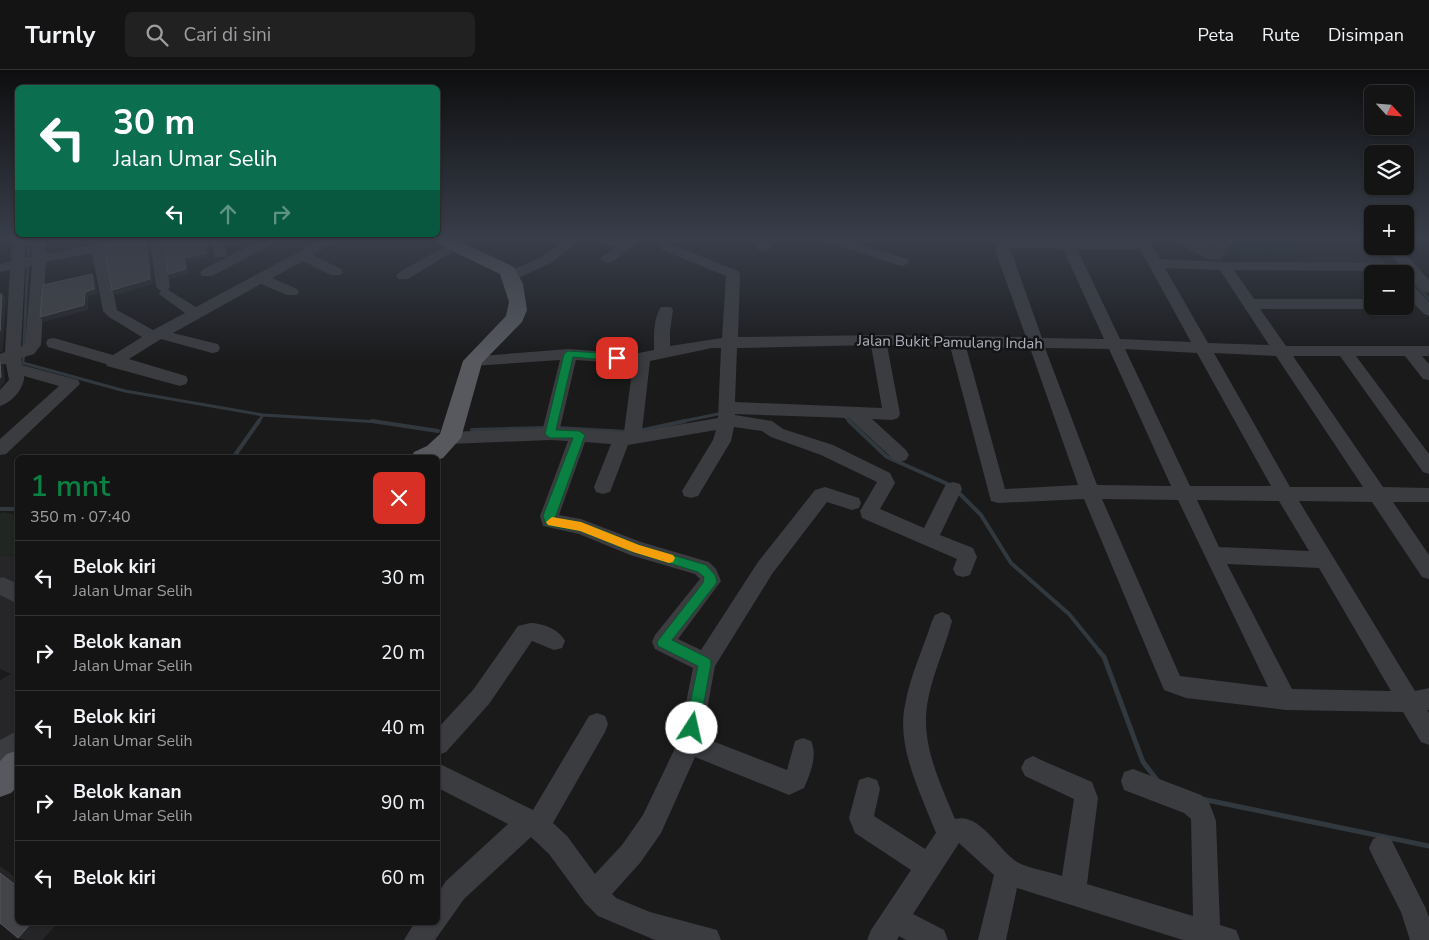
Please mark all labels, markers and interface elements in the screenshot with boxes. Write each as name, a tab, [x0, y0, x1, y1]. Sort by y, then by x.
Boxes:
search box	[125, 12, 475, 57]
text: Turnly	[25, 19, 95, 51]
icon: search	[143, 21, 171, 49]
text: Cari di sini	[183, 22, 271, 48]
text: Peta	[1198, 23, 1234, 47]
text: Rute	[1262, 23, 1300, 47]
text: Disimpan	[1328, 23, 1404, 47]
north arrow	[1364, 85, 1414, 135]
map controls	[1364, 85, 1414, 315]
text: 30 m	[113, 99, 195, 146]
icon: left	[30, 105, 95, 170]
text: Jalan Umar Selih	[113, 144, 278, 174]
button: layers	[1364, 145, 1414, 195]
icon: left	[161, 200, 189, 228]
icon: ahead	[214, 200, 242, 228]
icon: right	[267, 200, 295, 228]
button: +	[1364, 205, 1414, 255]
button: −	[1364, 265, 1414, 315]
street label: Jalan Bukit Pamulang Indah	[856, 330, 1043, 354]
pin	[596, 337, 638, 379]
icon: arrive	[603, 344, 631, 372]
text: 1 mnt	[30, 466, 110, 507]
button: close	[373, 472, 425, 524]
text: 350 m · 07:40	[30, 506, 131, 528]
text: Belok kiri	[73, 554, 156, 580]
icon: left	[30, 564, 58, 592]
text: 30 m	[381, 565, 425, 591]
text: Jalan Umar Selih	[73, 580, 193, 602]
text: Belok kanan	[73, 629, 182, 655]
icon: right	[30, 639, 58, 667]
text: 20 m	[381, 640, 425, 666]
text: Jalan Umar Selih	[73, 655, 193, 677]
position arrow	[665, 701, 717, 753]
text: Belok kiri	[73, 704, 156, 730]
icon: left	[30, 714, 58, 742]
text: 40 m	[381, 715, 425, 741]
text: Jalan Umar Selih	[73, 730, 193, 752]
text: Belok kanan	[73, 779, 182, 805]
icon: right	[30, 789, 58, 817]
text: 90 m	[381, 790, 425, 816]
text: Jalan Umar Selih	[73, 805, 193, 827]
icon: left	[30, 864, 58, 892]
text: Belok kiri	[73, 865, 156, 891]
text: 60 m	[381, 865, 425, 891]

